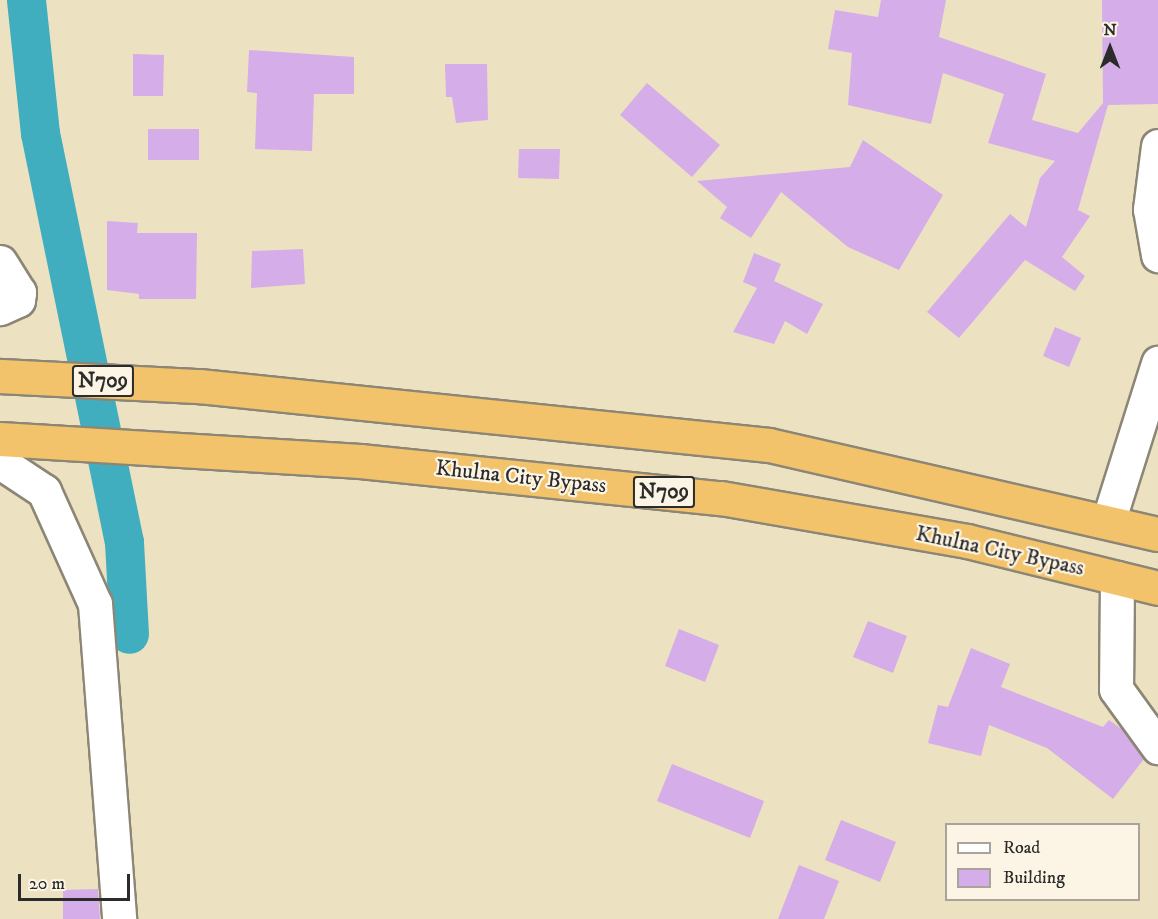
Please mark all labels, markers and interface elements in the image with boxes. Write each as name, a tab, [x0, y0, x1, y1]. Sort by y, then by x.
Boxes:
north arrow	[1080, 18, 1140, 78]
text: N	[1103, 20, 1117, 40]
road number: N709	[72, 363, 134, 399]
street label: Khulna City Bypass	[434, 455, 608, 499]
road number: N709	[632, 474, 696, 510]
street label: Khulna City Bypass	[913, 520, 1087, 582]
legend	[945, 823, 1140, 901]
text: Road	[1003, 837, 1040, 859]
scale bar	[21, 862, 134, 900]
text: Building	[1003, 867, 1065, 889]
text: 20 m	[29, 873, 65, 895]

